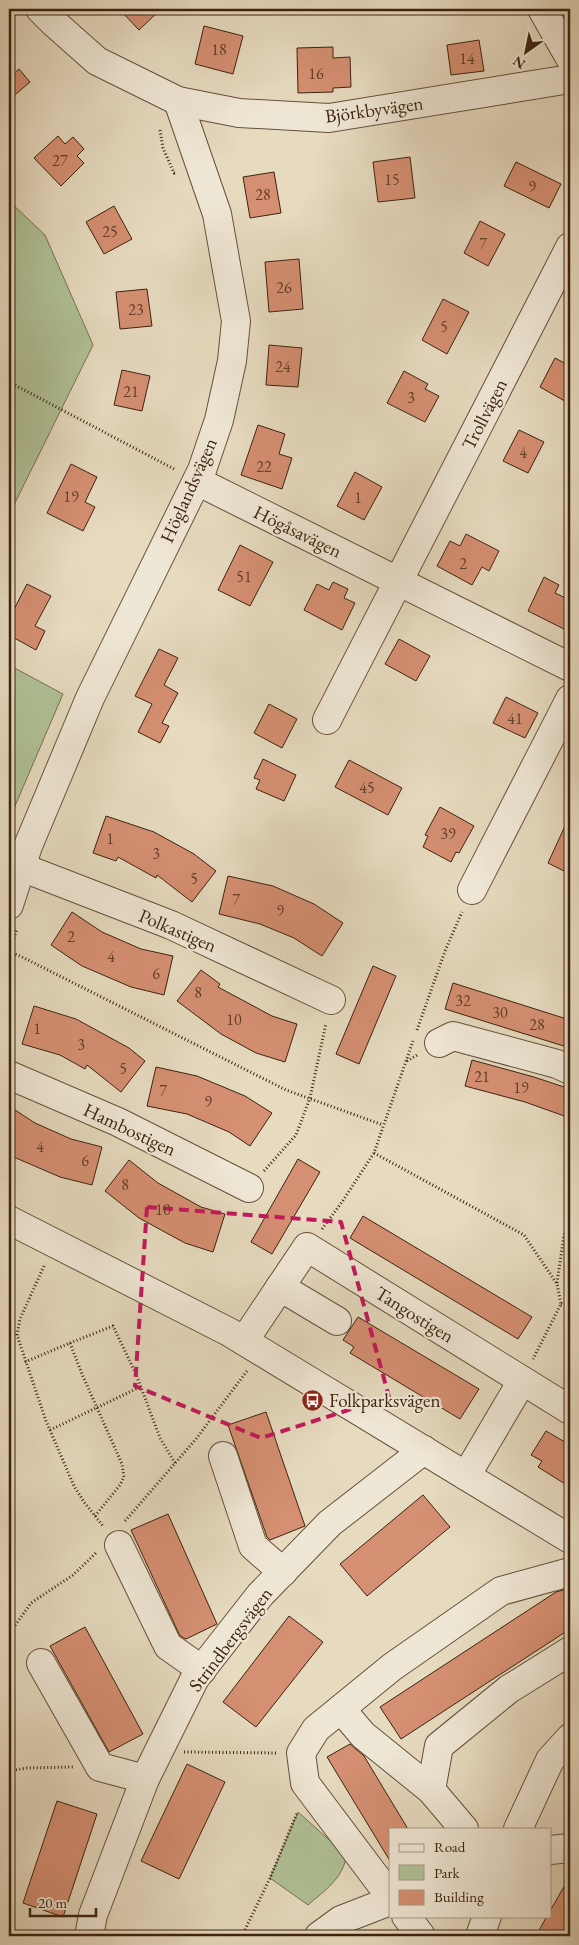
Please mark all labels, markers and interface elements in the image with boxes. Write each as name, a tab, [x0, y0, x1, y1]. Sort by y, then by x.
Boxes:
north arrow	[502, 28, 552, 78]
house number: 18	[211, 39, 227, 60]
house number: 14	[459, 48, 475, 69]
text: N	[509, 52, 529, 74]
house number: 16	[308, 63, 324, 84]
street label: Björkbyvägen	[323, 90, 425, 129]
house number: 27	[52, 150, 68, 171]
house number: 15	[384, 169, 400, 190]
house number: 9	[528, 176, 536, 197]
house number: 28	[255, 184, 271, 205]
house number: 25	[102, 221, 118, 242]
house number: 7	[479, 233, 487, 254]
house number: 26	[276, 277, 292, 298]
house number: 23	[128, 299, 144, 320]
house number: 5	[440, 316, 448, 337]
house number: 24	[275, 356, 291, 377]
street label: Trollvägen	[456, 374, 513, 454]
house number: 21	[123, 381, 139, 402]
house number: 3	[407, 387, 415, 408]
street label: Höglandsvägen	[154, 434, 223, 547]
house number: 4	[519, 442, 527, 463]
house number: 22	[256, 456, 272, 477]
house number: 19	[63, 486, 79, 507]
house number: 1	[354, 487, 362, 508]
street label: Högåsavägen	[249, 499, 346, 564]
house number: 2	[459, 553, 467, 574]
house number: 51	[236, 566, 252, 587]
house number: 41	[507, 708, 523, 729]
house number: 45	[359, 777, 375, 798]
house number: 39	[440, 823, 456, 844]
house number: 1	[106, 828, 114, 849]
house number: 3	[152, 843, 160, 864]
house number: 5	[190, 868, 198, 889]
house number: 7	[232, 889, 240, 910]
house number: 9	[276, 900, 284, 921]
street label: Polkastigen	[135, 903, 221, 958]
house number: 2	[67, 926, 75, 947]
house number: 4	[107, 946, 115, 967]
house number: 6	[152, 963, 160, 984]
house number: 8	[194, 982, 202, 1003]
house number: 32	[455, 990, 471, 1011]
house number: 30	[492, 1002, 508, 1023]
house number: 10	[226, 1009, 242, 1030]
house number: 28	[529, 1014, 545, 1035]
house number: 1	[33, 1018, 41, 1039]
house number: 3	[77, 1034, 85, 1055]
house number: 5	[119, 1058, 127, 1079]
house number: 21	[474, 1066, 490, 1087]
house number: 19	[513, 1077, 529, 1098]
house number: 7	[159, 1080, 167, 1101]
house number: 9	[204, 1091, 212, 1112]
street label: Hambostigen	[79, 1097, 180, 1162]
house number: 4	[36, 1136, 44, 1157]
house number: 6	[81, 1150, 89, 1171]
house number: 8	[121, 1174, 129, 1195]
house number: 10	[155, 1199, 171, 1220]
street label: Tangostigen	[371, 1280, 459, 1348]
bus stop icon: Folkparksvägen	[301, 1388, 325, 1412]
place label: Folkparksvägen	[329, 1388, 441, 1413]
street label: Strindbergsvägen	[183, 1582, 278, 1697]
legend	[389, 1828, 552, 1918]
text: Road	[434, 1837, 466, 1856]
text: Park	[434, 1863, 461, 1882]
scale bar	[30, 1885, 96, 1917]
text: Building	[434, 1887, 484, 1906]
text: 20 m	[38, 1893, 67, 1912]

